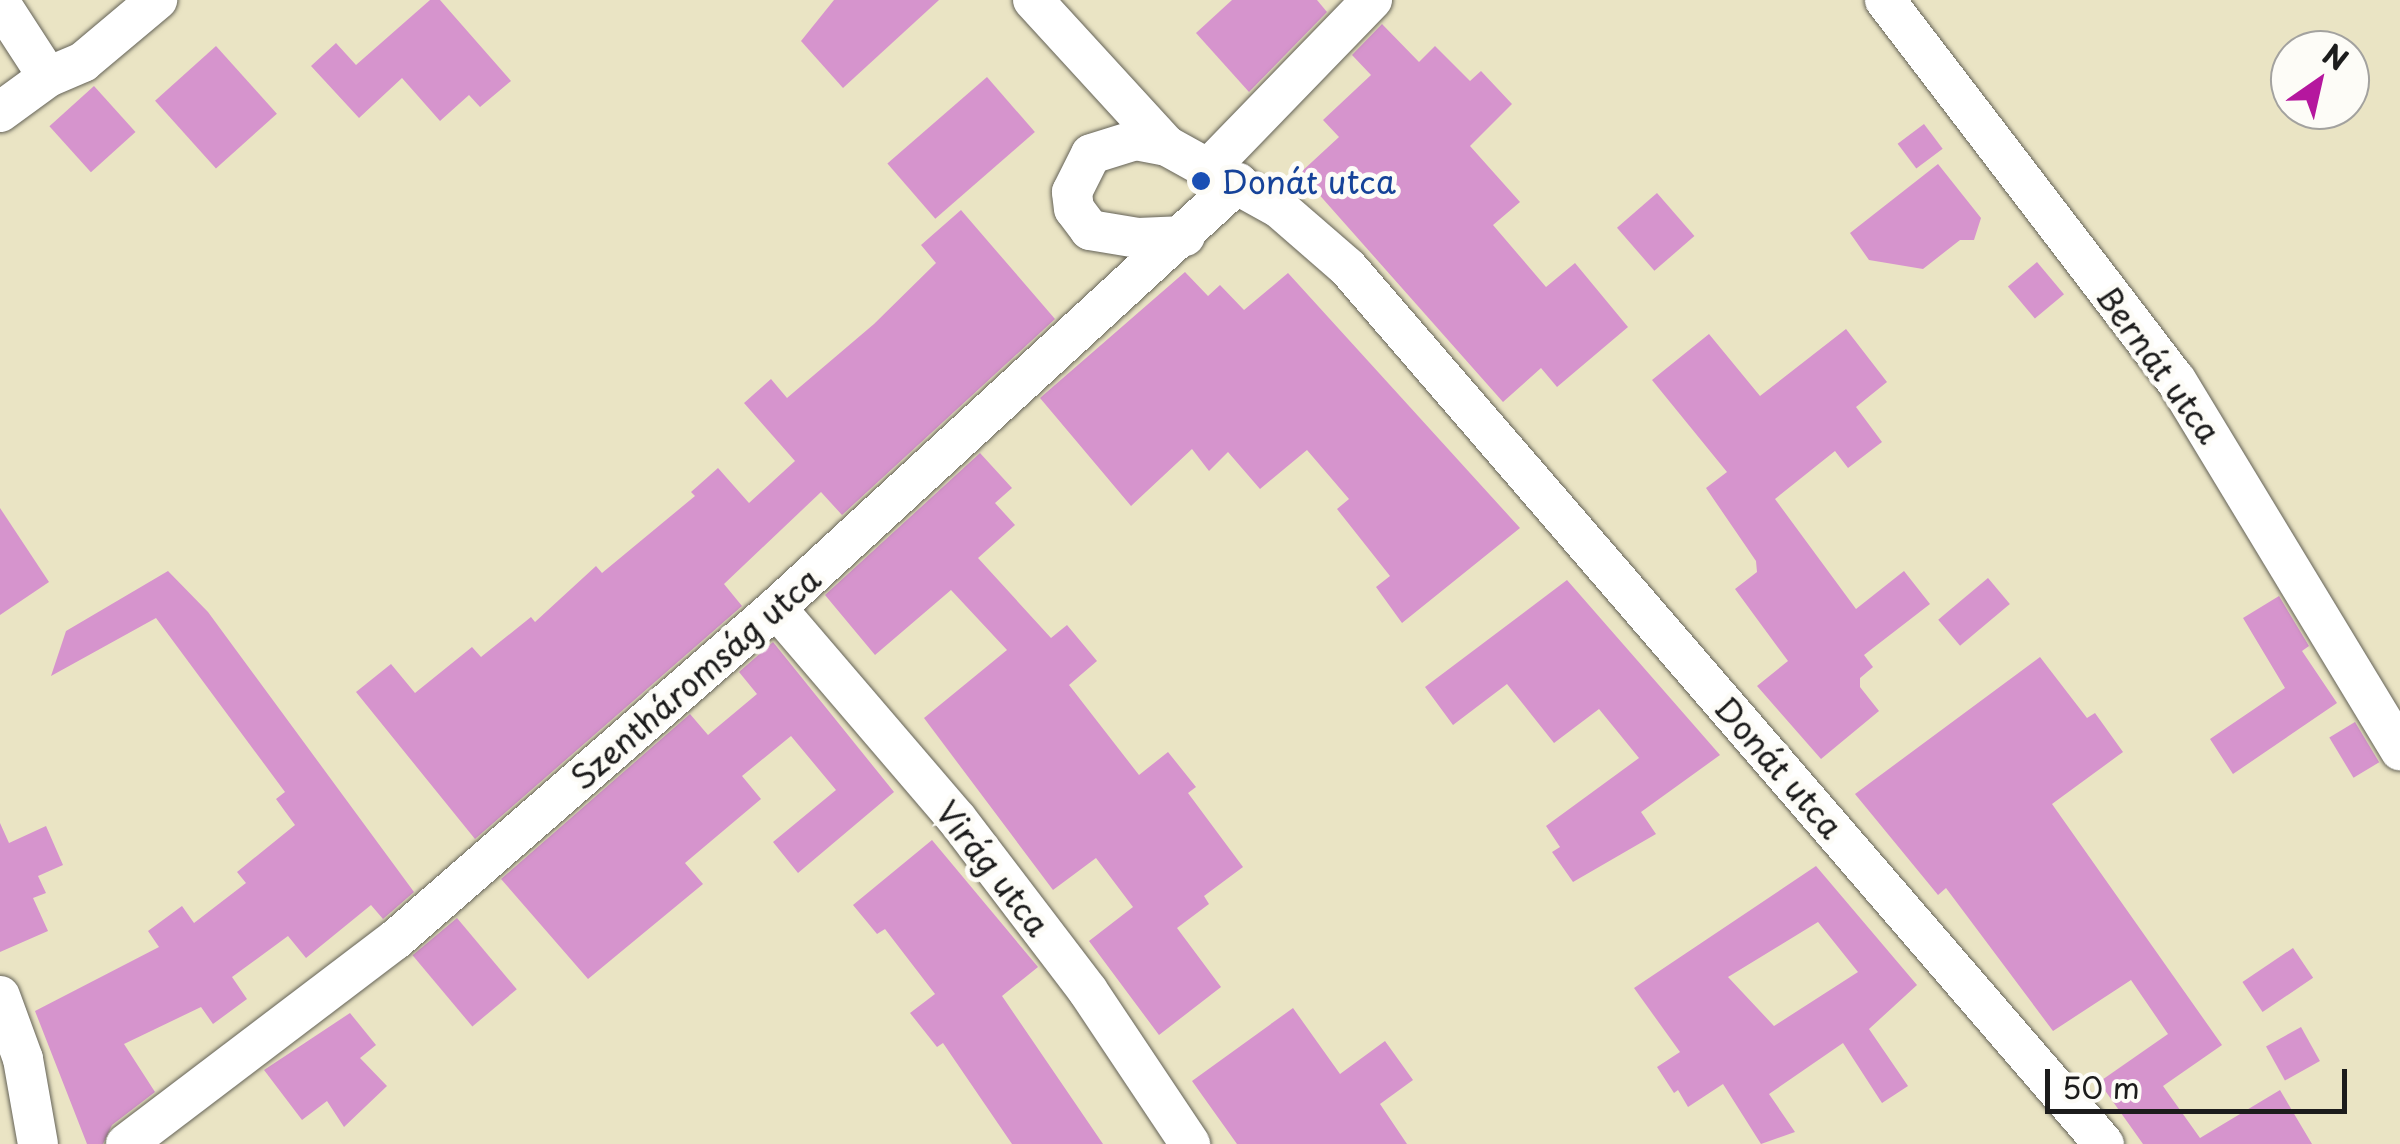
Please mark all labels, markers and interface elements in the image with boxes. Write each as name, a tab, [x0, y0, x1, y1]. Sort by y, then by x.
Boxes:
north arrow	[2270, 30, 2370, 130]
text: N	[2315, 32, 2357, 80]
place label: Donát utca	[1221, 162, 1396, 200]
marker: Donát utca	[1190, 170, 1212, 192]
street label: Bernát utca	[2089, 278, 2229, 450]
street label: Szentháromság utca	[562, 559, 828, 797]
street label: Donát utca	[1707, 688, 1851, 846]
street label: Virág utca	[928, 793, 1058, 943]
scale bar	[2050, 1049, 2352, 1111]
text: 50 m	[2062, 1064, 2140, 1109]

